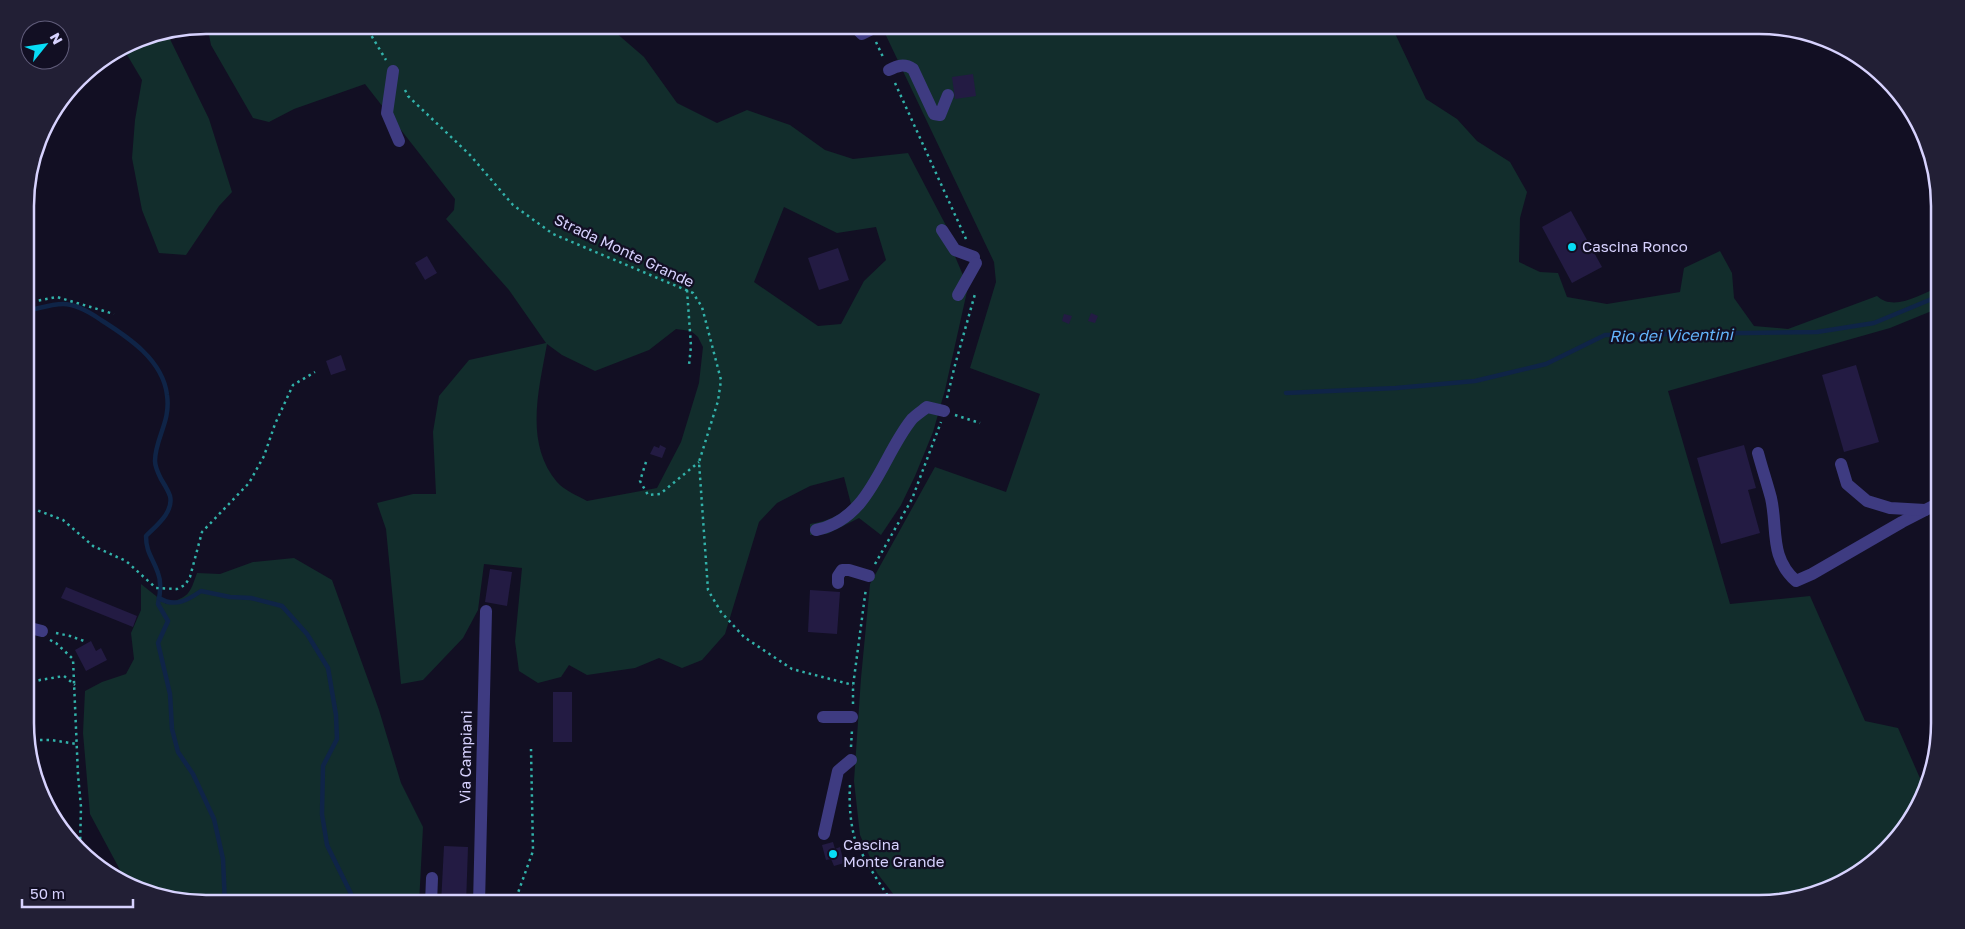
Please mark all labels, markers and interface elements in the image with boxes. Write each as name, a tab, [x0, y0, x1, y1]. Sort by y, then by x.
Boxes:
north arrow	[20, 20, 70, 70]
text: N	[47, 29, 67, 47]
street label: Strada Monte Grande	[552, 210, 697, 291]
place label: Cascina Ronco	[1582, 237, 1688, 255]
marker: Cascina Ronco	[1566, 241, 1578, 253]
water label: Rio dei Vicentini	[1609, 324, 1735, 346]
street label: Via Campiani	[455, 710, 475, 804]
place label: Cascina Monte Grande	[843, 835, 945, 870]
marker: Cascina Monte Grande	[827, 848, 839, 860]
scale bar	[22, 876, 134, 908]
text: 50 m	[30, 884, 65, 902]

